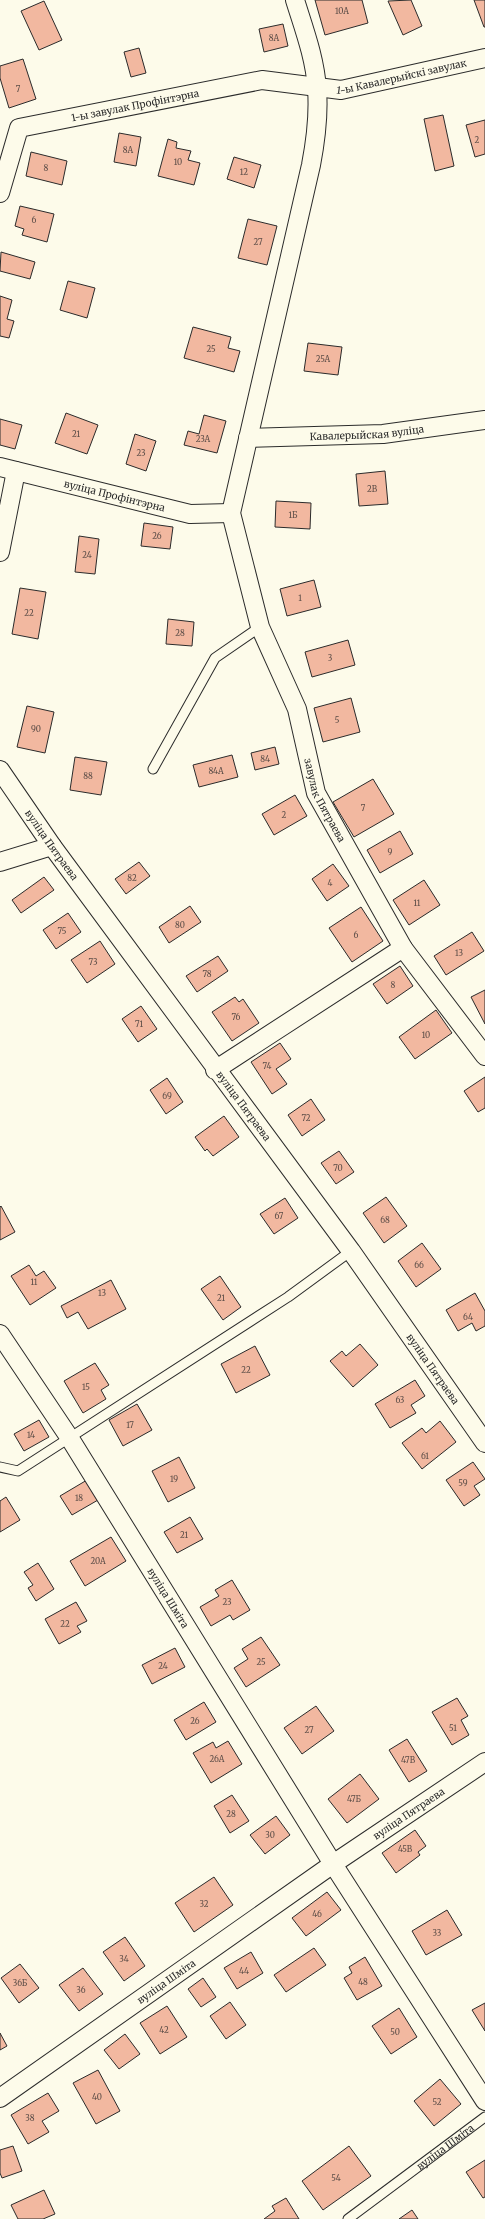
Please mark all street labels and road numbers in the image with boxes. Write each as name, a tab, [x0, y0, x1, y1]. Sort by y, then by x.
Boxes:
street label: 1-ы Кавалерыйскі завулак	[336, 56, 468, 97]
street label: 1-ы завулак Профінтэрна	[70, 86, 201, 124]
street label: Кавалерыйская вуліца	[309, 422, 425, 443]
street label: вуліца Профінтэрна	[63, 477, 167, 514]
street label: завулак Пятраева	[302, 757, 349, 845]
street label: вуліца Пятраева	[22, 807, 82, 883]
street label: вуліца Пятраева	[214, 1068, 274, 1144]
street label: вуліца Пятраева	[404, 1331, 463, 1407]
street label: вуліца Шміта	[145, 1565, 192, 1631]
street label: вуліца Пятраева	[370, 1784, 447, 1842]
street label: вуліца Шміта	[134, 1956, 198, 2006]
street label: вуліца Шміта	[414, 2121, 477, 2172]

